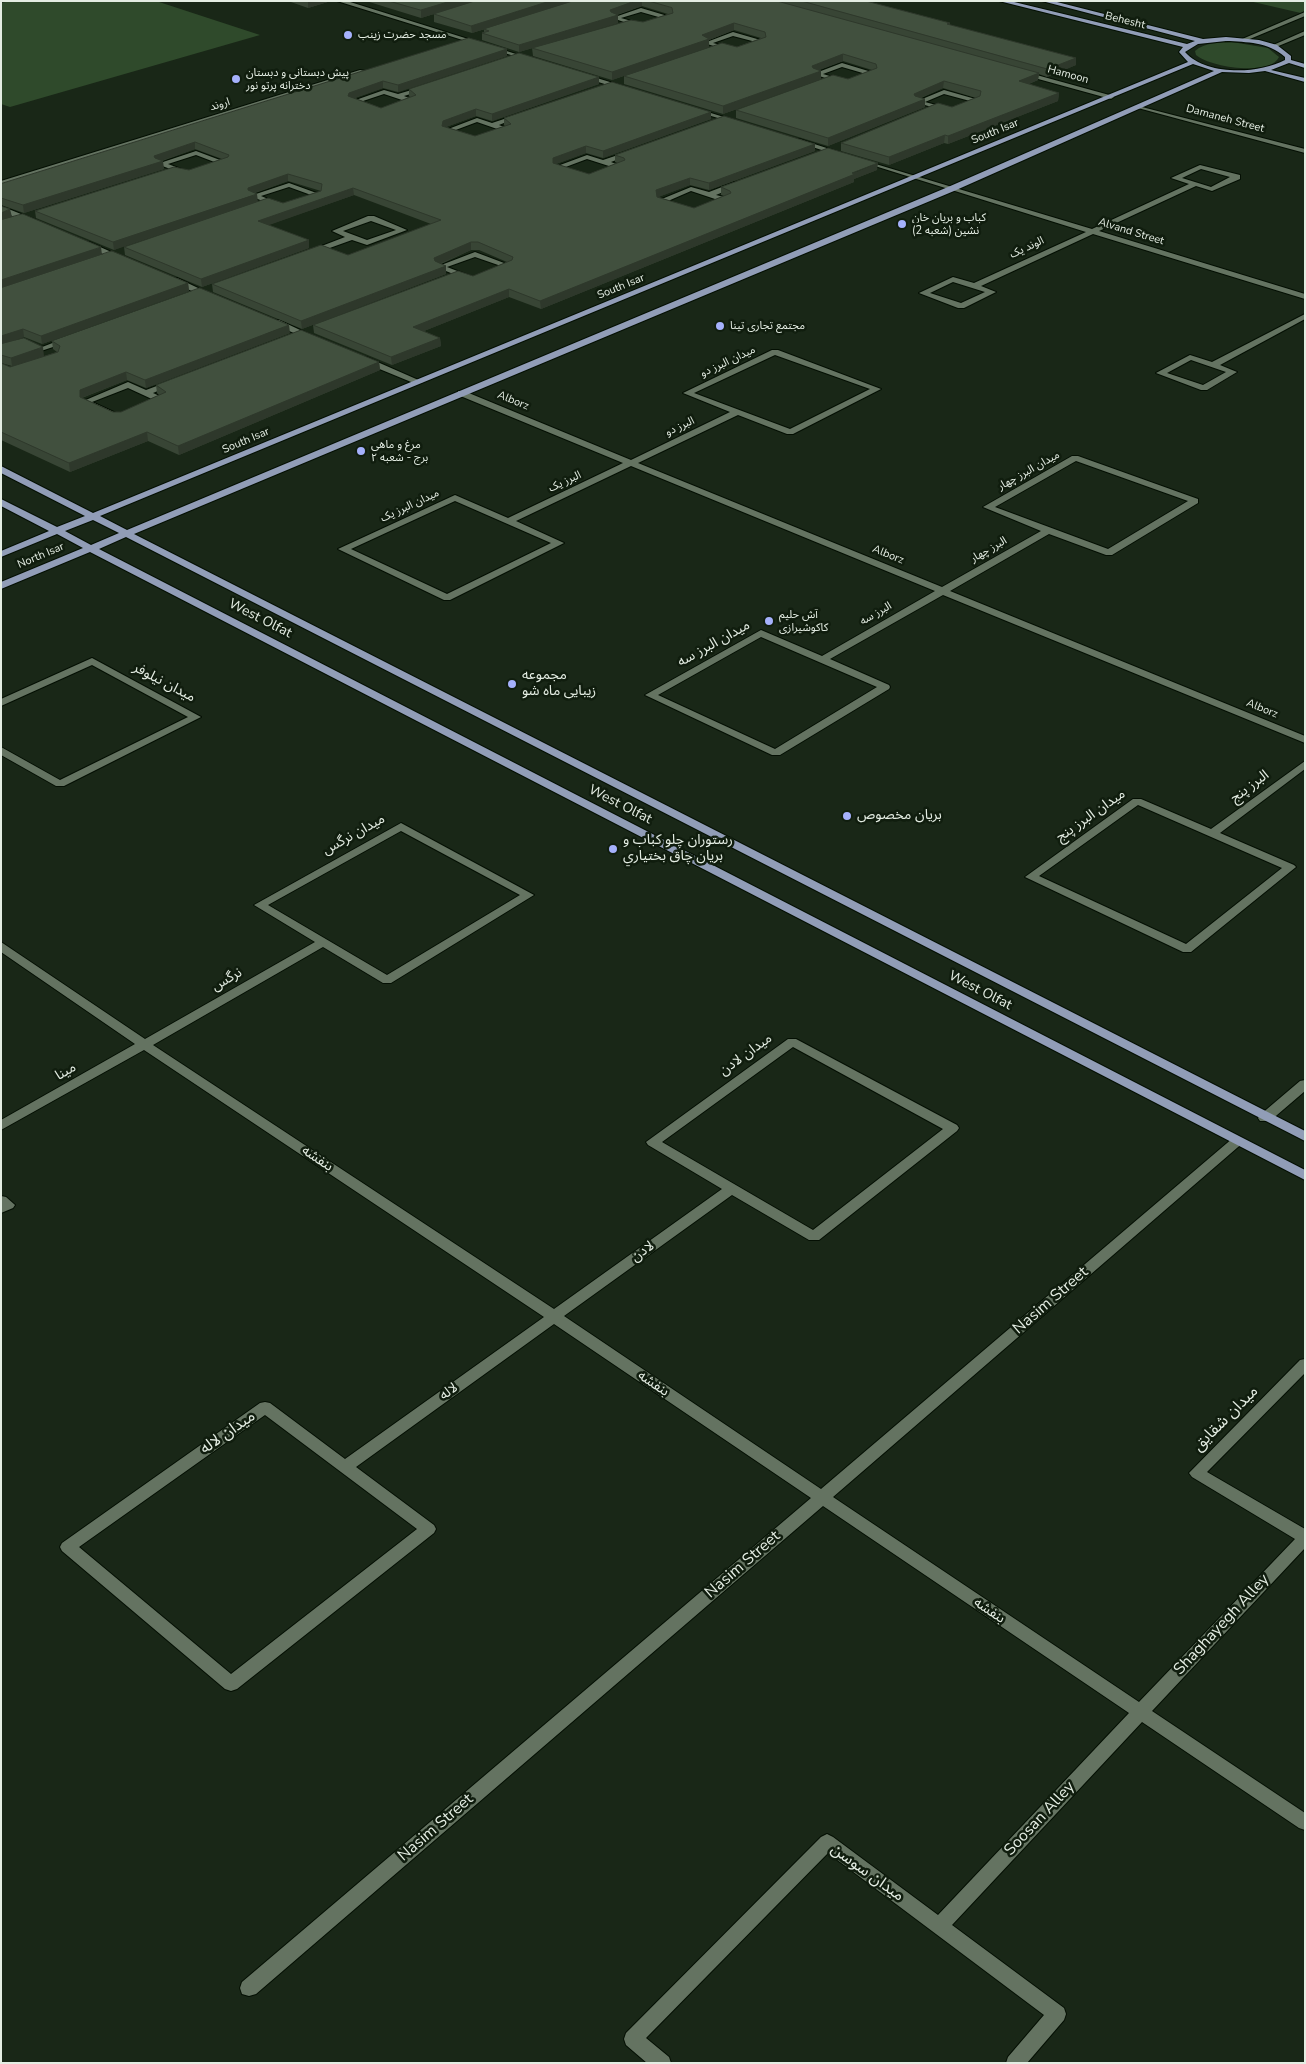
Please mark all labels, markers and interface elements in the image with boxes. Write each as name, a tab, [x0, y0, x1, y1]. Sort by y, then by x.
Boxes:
street label: Behesht	[1104, 10, 1146, 32]
place label: مسجد حضرت زینب	[358, 28, 447, 42]
marker: مسجد حضرت زینب	[342, 29, 354, 41]
street label: Hamoon	[1046, 63, 1090, 87]
place label: پیش دبستانی و دبستان دخترانه پرتو نور	[246, 66, 349, 92]
marker: پیش دبستانی و دبستان دخترانه پرتو نور	[230, 73, 242, 85]
street label: اروند	[208, 96, 232, 114]
street label: Damaneh Street	[1184, 102, 1266, 136]
street label: South Isar	[969, 117, 1021, 147]
place label: کباب و بریان خان نشین (شعبه 2)	[912, 211, 986, 237]
street label: Alvand Street	[1097, 216, 1165, 248]
marker: کباب و بریان خان نشین (شعبه 2)	[896, 218, 908, 230]
street label: الوند یک	[1008, 234, 1046, 262]
street label: South Isar	[595, 272, 647, 302]
place label: مجتمع تجاری تینا	[730, 319, 805, 333]
marker: مجتمع تجاری تینا	[714, 320, 726, 332]
street label: میدان البرز دو	[698, 343, 758, 381]
street label: Alborz	[495, 389, 531, 413]
street label: البرز دو	[663, 415, 697, 439]
street label: South Isar	[220, 425, 272, 457]
place label: مرغ و ماهی برج - شعبه ۲	[371, 438, 428, 464]
marker: مرغ و ماهی برج - شعبه ۲	[355, 445, 367, 457]
street label: میدان البرز چهار	[996, 449, 1062, 493]
street label: البرز یک	[547, 469, 583, 495]
street label: میدان البرز یک	[379, 487, 441, 525]
street label: البرز چهار	[968, 534, 1010, 566]
street label: North Isar	[16, 540, 66, 572]
street label: Alborz	[870, 543, 906, 567]
street label: West Olfat	[225, 596, 295, 642]
street label: البرز سه	[858, 600, 894, 628]
place label: آش حلیم کاکوشیرازی	[779, 608, 828, 634]
marker: آش حلیم کاکوشیرازی	[763, 615, 775, 627]
street label: میدان البرز سه	[675, 617, 753, 671]
street label: میدان نیلوفر	[130, 660, 198, 706]
place label: مجموعه زیبایی ماه شو	[522, 668, 596, 700]
marker: مجموعه زیبایی ماه شو	[506, 678, 518, 690]
street label: Alborz	[1244, 697, 1280, 721]
street label: البرز پنج	[1227, 767, 1273, 807]
street label: West Olfat	[585, 782, 655, 828]
street label: میدان البرز پنج	[1053, 786, 1129, 846]
place label: بریان مخصوص	[857, 808, 942, 824]
marker: بریان مخصوص	[841, 810, 853, 822]
street label: میدان نرگس	[320, 811, 388, 859]
place label: رستوران چلو كباب و بريان چاق بختياري	[623, 833, 733, 866]
marker: رستوران چلو كباب و بريان چاق بختياري	[607, 843, 619, 855]
street label: نرگس	[209, 965, 245, 995]
street label: West Olfat	[945, 968, 1015, 1014]
street label: میدان لادن	[716, 1030, 776, 1080]
street label: مینا	[53, 1059, 79, 1085]
street label: بنفشه	[298, 1142, 336, 1176]
street label: لادن	[628, 1238, 658, 1266]
street label: Nasim Street	[1010, 1263, 1092, 1339]
street label: بنفشه	[634, 1367, 672, 1401]
street label: لاله	[437, 1380, 461, 1404]
street label: میدان شقایق	[1189, 1382, 1263, 1456]
street label: میدان لاله	[197, 1407, 259, 1459]
street label: Nasim Street	[702, 1527, 784, 1603]
street label: Shaghayegh Alley	[1170, 1570, 1274, 1680]
street label: بنفشه	[970, 1594, 1008, 1628]
street label: Soosan Alley	[1001, 1778, 1079, 1860]
street label: Nasim Street	[395, 1790, 477, 1866]
street label: میدان سوسن	[827, 1840, 907, 1906]

